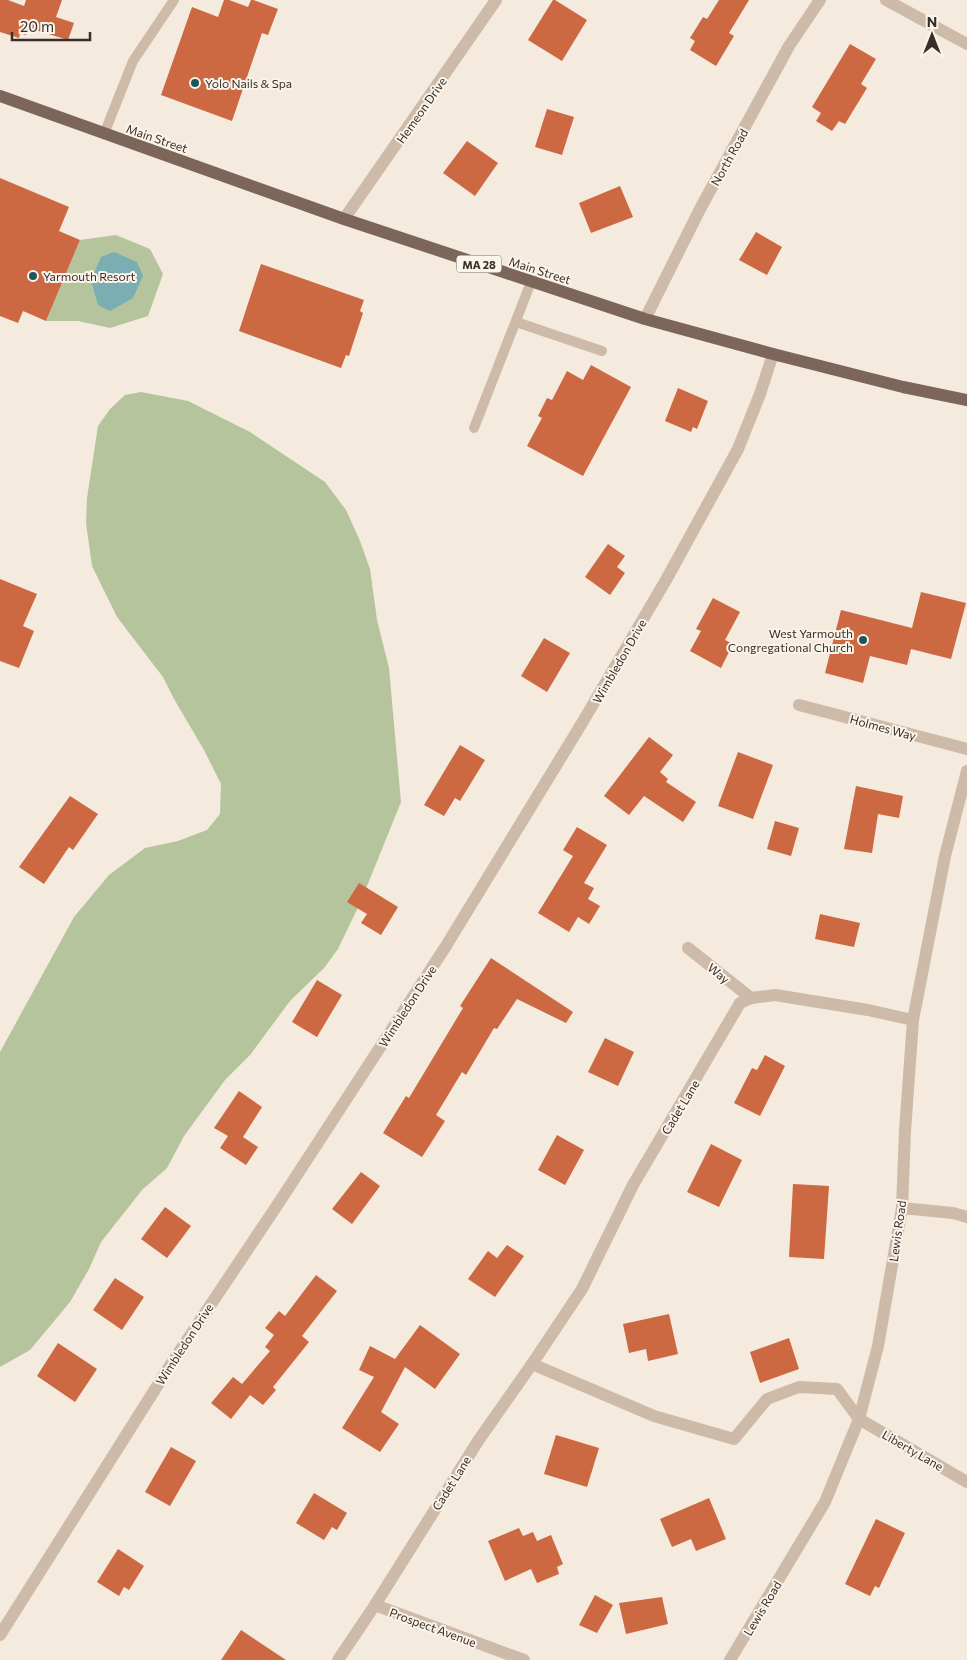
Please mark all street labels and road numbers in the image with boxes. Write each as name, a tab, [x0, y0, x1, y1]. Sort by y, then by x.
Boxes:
street label: Hemeon Drive	[393, 74, 449, 146]
street label: Main Street	[125, 121, 190, 155]
street label: North Road	[708, 126, 750, 188]
street label: Main Street	[507, 253, 573, 287]
road number: MA 28	[456, 255, 502, 272]
street label: Wimbledon Drive	[589, 617, 649, 705]
street label: Holmes Way	[848, 711, 918, 743]
street label: Way	[705, 960, 733, 986]
street label: Wimbledon Drive	[375, 963, 439, 1049]
street label: Cadet Lane	[658, 1077, 702, 1137]
street label: Lewis Road	[886, 1200, 908, 1262]
street label: Wimbledon Drive	[152, 1301, 216, 1387]
street label: Liberty Lane	[880, 1427, 946, 1473]
street label: Cadet Lane	[429, 1453, 473, 1513]
street label: Lewis Road	[740, 1578, 784, 1638]
street label: Prospect Avenue	[388, 1605, 478, 1649]

